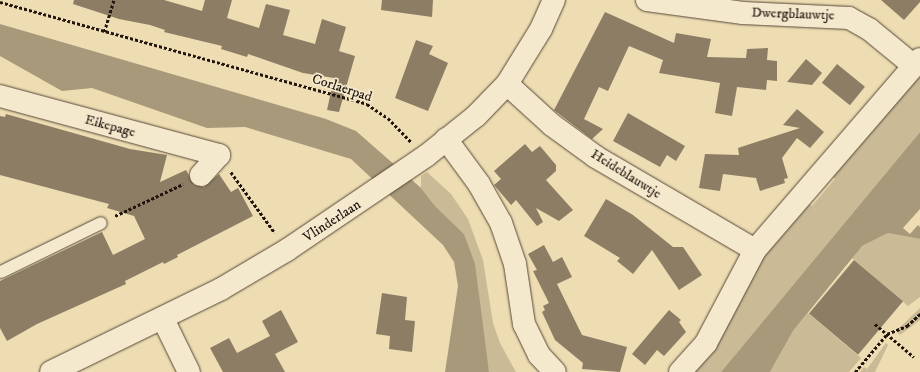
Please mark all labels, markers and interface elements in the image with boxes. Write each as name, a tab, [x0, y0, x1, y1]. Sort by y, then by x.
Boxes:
street label: Dwergblauwtje	[751, 4, 835, 24]
street label: Corlaerpad	[310, 70, 374, 106]
street label: Eikepage	[83, 111, 137, 141]
street label: Heideblauwtje	[588, 146, 664, 202]
street label: Vlinderlaan	[300, 196, 364, 246]

